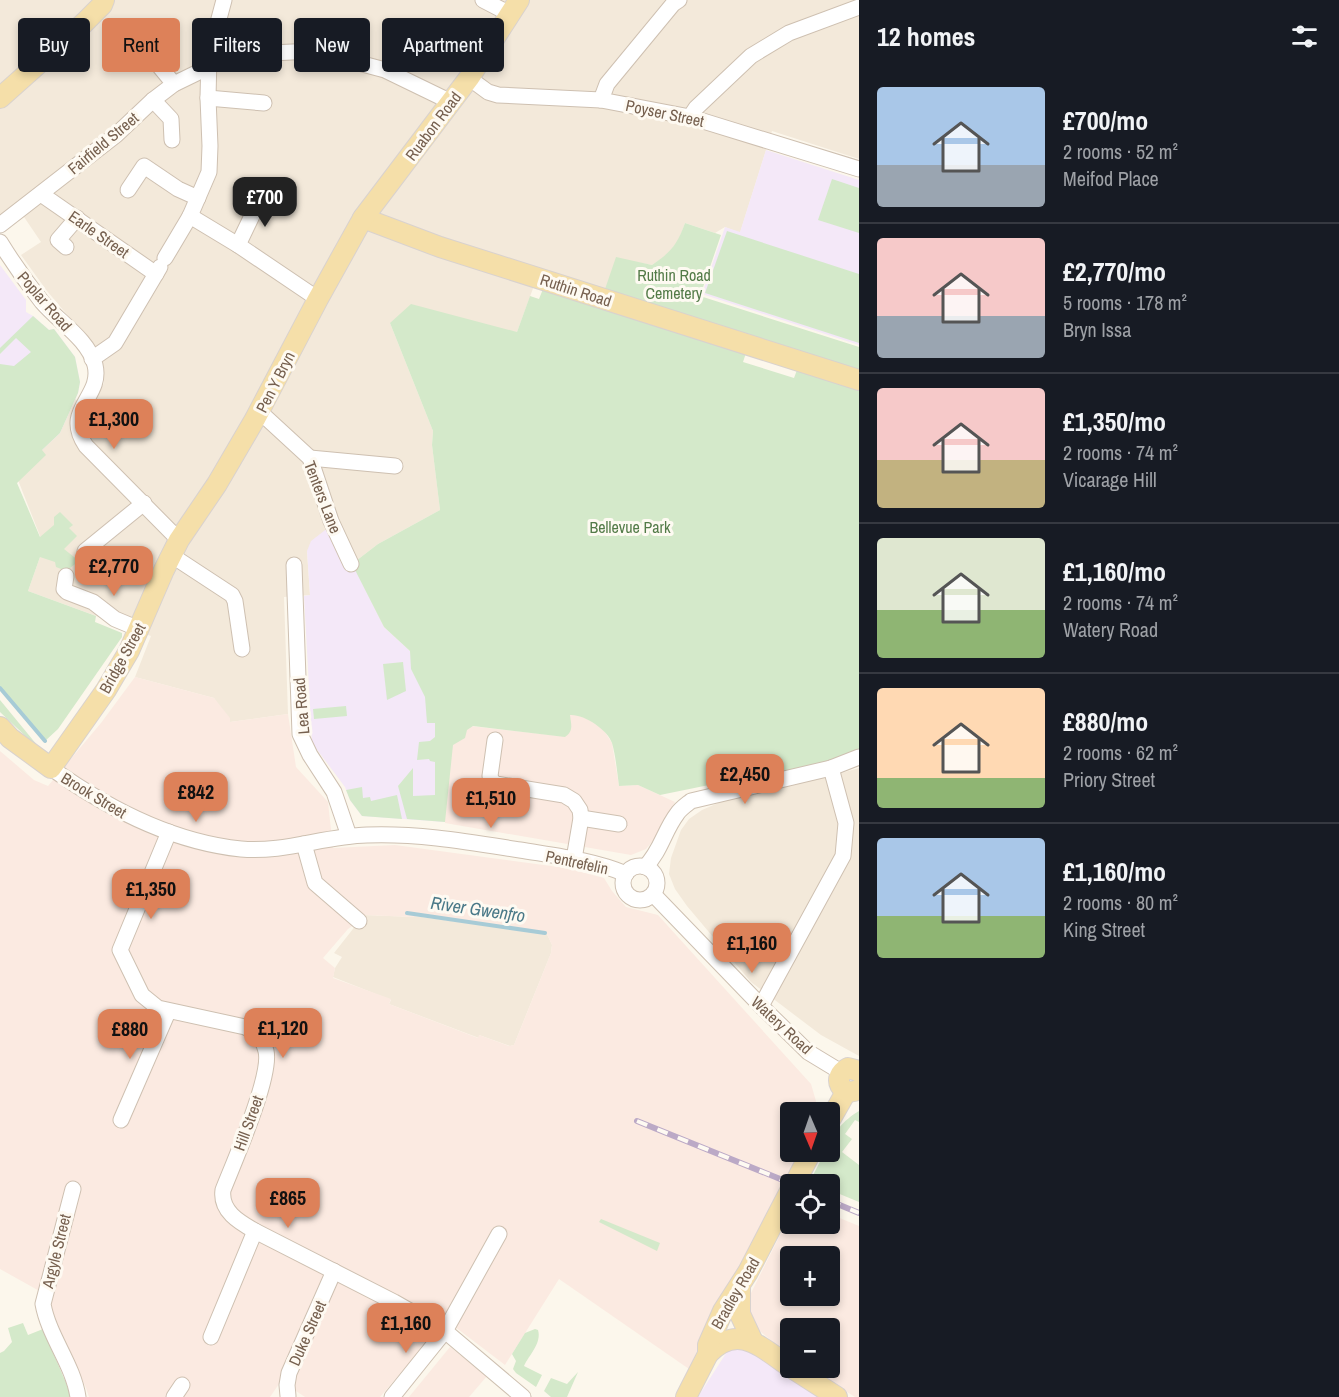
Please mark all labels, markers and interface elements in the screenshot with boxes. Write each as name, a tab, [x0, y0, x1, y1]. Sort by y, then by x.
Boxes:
chip: Buy	[18, 18, 90, 72]
chip: Rent	[102, 18, 180, 72]
chip: Filters	[192, 18, 282, 72]
chip: New	[294, 18, 370, 72]
chip: Apartment	[382, 18, 504, 72]
text: 12 homes	[877, 19, 975, 54]
icon: filters	[1288, 20, 1321, 53]
street label: Ruabon Road	[400, 87, 466, 165]
street label: Poyser Street	[624, 94, 707, 132]
text: £700/mo	[1063, 103, 1148, 138]
street label: Fairfield Street	[63, 107, 143, 179]
icon: home	[925, 111, 997, 183]
text: 2 rooms · 52 m²	[1063, 138, 1178, 165]
text: Meifod Place	[1063, 165, 1159, 192]
pin: £700	[229, 177, 301, 228]
text: £700	[247, 183, 283, 210]
street label: Earle Street	[64, 205, 134, 263]
text: £2,770/mo	[1063, 254, 1166, 289]
icon: home	[925, 262, 997, 334]
park label: Ruthin Road Cemetery	[637, 264, 711, 304]
street label: Poplar Road	[13, 266, 77, 336]
street label: Ruthin Road	[538, 268, 614, 312]
text: 5 rooms · 178 m²	[1063, 289, 1187, 316]
text: Bryn Issa	[1063, 316, 1131, 343]
street label: Pen Y Bryn	[250, 348, 300, 416]
pin: £1,300	[65, 399, 163, 450]
text: £1,350/mo	[1063, 404, 1166, 439]
text: £1,300	[89, 405, 139, 432]
icon: home	[925, 412, 997, 484]
text: 2 rooms · 74 m²	[1063, 439, 1178, 466]
street label: Tenters Lane	[299, 458, 347, 536]
text: Vicarage Hill	[1063, 466, 1157, 493]
park label: Bellevue Park	[590, 516, 671, 538]
pin: £2,770	[65, 546, 163, 597]
text: £2,770	[89, 552, 139, 579]
text: £1,160/mo	[1063, 554, 1166, 589]
icon: home	[925, 562, 997, 634]
text: 2 rooms · 74 m²	[1063, 589, 1178, 616]
text: Watery Road	[1063, 616, 1158, 643]
street label: Bridge Street	[94, 619, 151, 697]
street label: Lea Road	[288, 677, 314, 735]
text: £880/mo	[1063, 704, 1148, 739]
icon: home	[925, 712, 997, 784]
text: 2 rooms · 62 m²	[1063, 739, 1178, 766]
pin: £2,450	[696, 754, 794, 805]
text: £2,450	[720, 760, 770, 787]
text: Priory Street	[1063, 766, 1155, 793]
street label: Brook Street	[57, 767, 131, 823]
pin: £842	[160, 772, 232, 823]
text: £842	[178, 778, 214, 805]
pin: £1,510	[442, 778, 540, 829]
text: £1,510	[466, 784, 516, 811]
street label: Pentrefelin	[544, 845, 610, 879]
text: £1,160/mo	[1063, 854, 1166, 889]
icon: home	[925, 862, 997, 934]
pin: £1,350	[102, 869, 200, 920]
text: £1,350	[126, 875, 176, 902]
text: 2 rooms · 80 m²	[1063, 889, 1178, 916]
water label: River Gwenfro	[429, 890, 527, 928]
text: King Street	[1063, 916, 1145, 943]
pin: £1,160	[703, 923, 801, 974]
text: £1,160	[727, 929, 777, 956]
street label: Watery Road	[747, 991, 817, 1059]
pin: £1,120	[234, 1008, 332, 1059]
pin: £880	[94, 1009, 166, 1060]
text: £1,120	[258, 1014, 308, 1041]
text: £880	[112, 1015, 148, 1042]
street label: Hill Street	[228, 1092, 268, 1154]
north arrow	[780, 1102, 840, 1162]
map controls	[780, 1102, 840, 1378]
button: locate	[780, 1174, 840, 1234]
pin: £865	[252, 1178, 324, 1229]
text: £865	[270, 1184, 306, 1211]
street label: Argyle Street	[36, 1211, 76, 1291]
button: +	[780, 1246, 840, 1306]
street label: Bradley Road	[706, 1253, 764, 1333]
street label: Duke Street	[283, 1297, 331, 1369]
pin: £1,160	[357, 1303, 455, 1354]
text: £1,160	[381, 1309, 431, 1336]
button: −	[780, 1318, 840, 1378]

